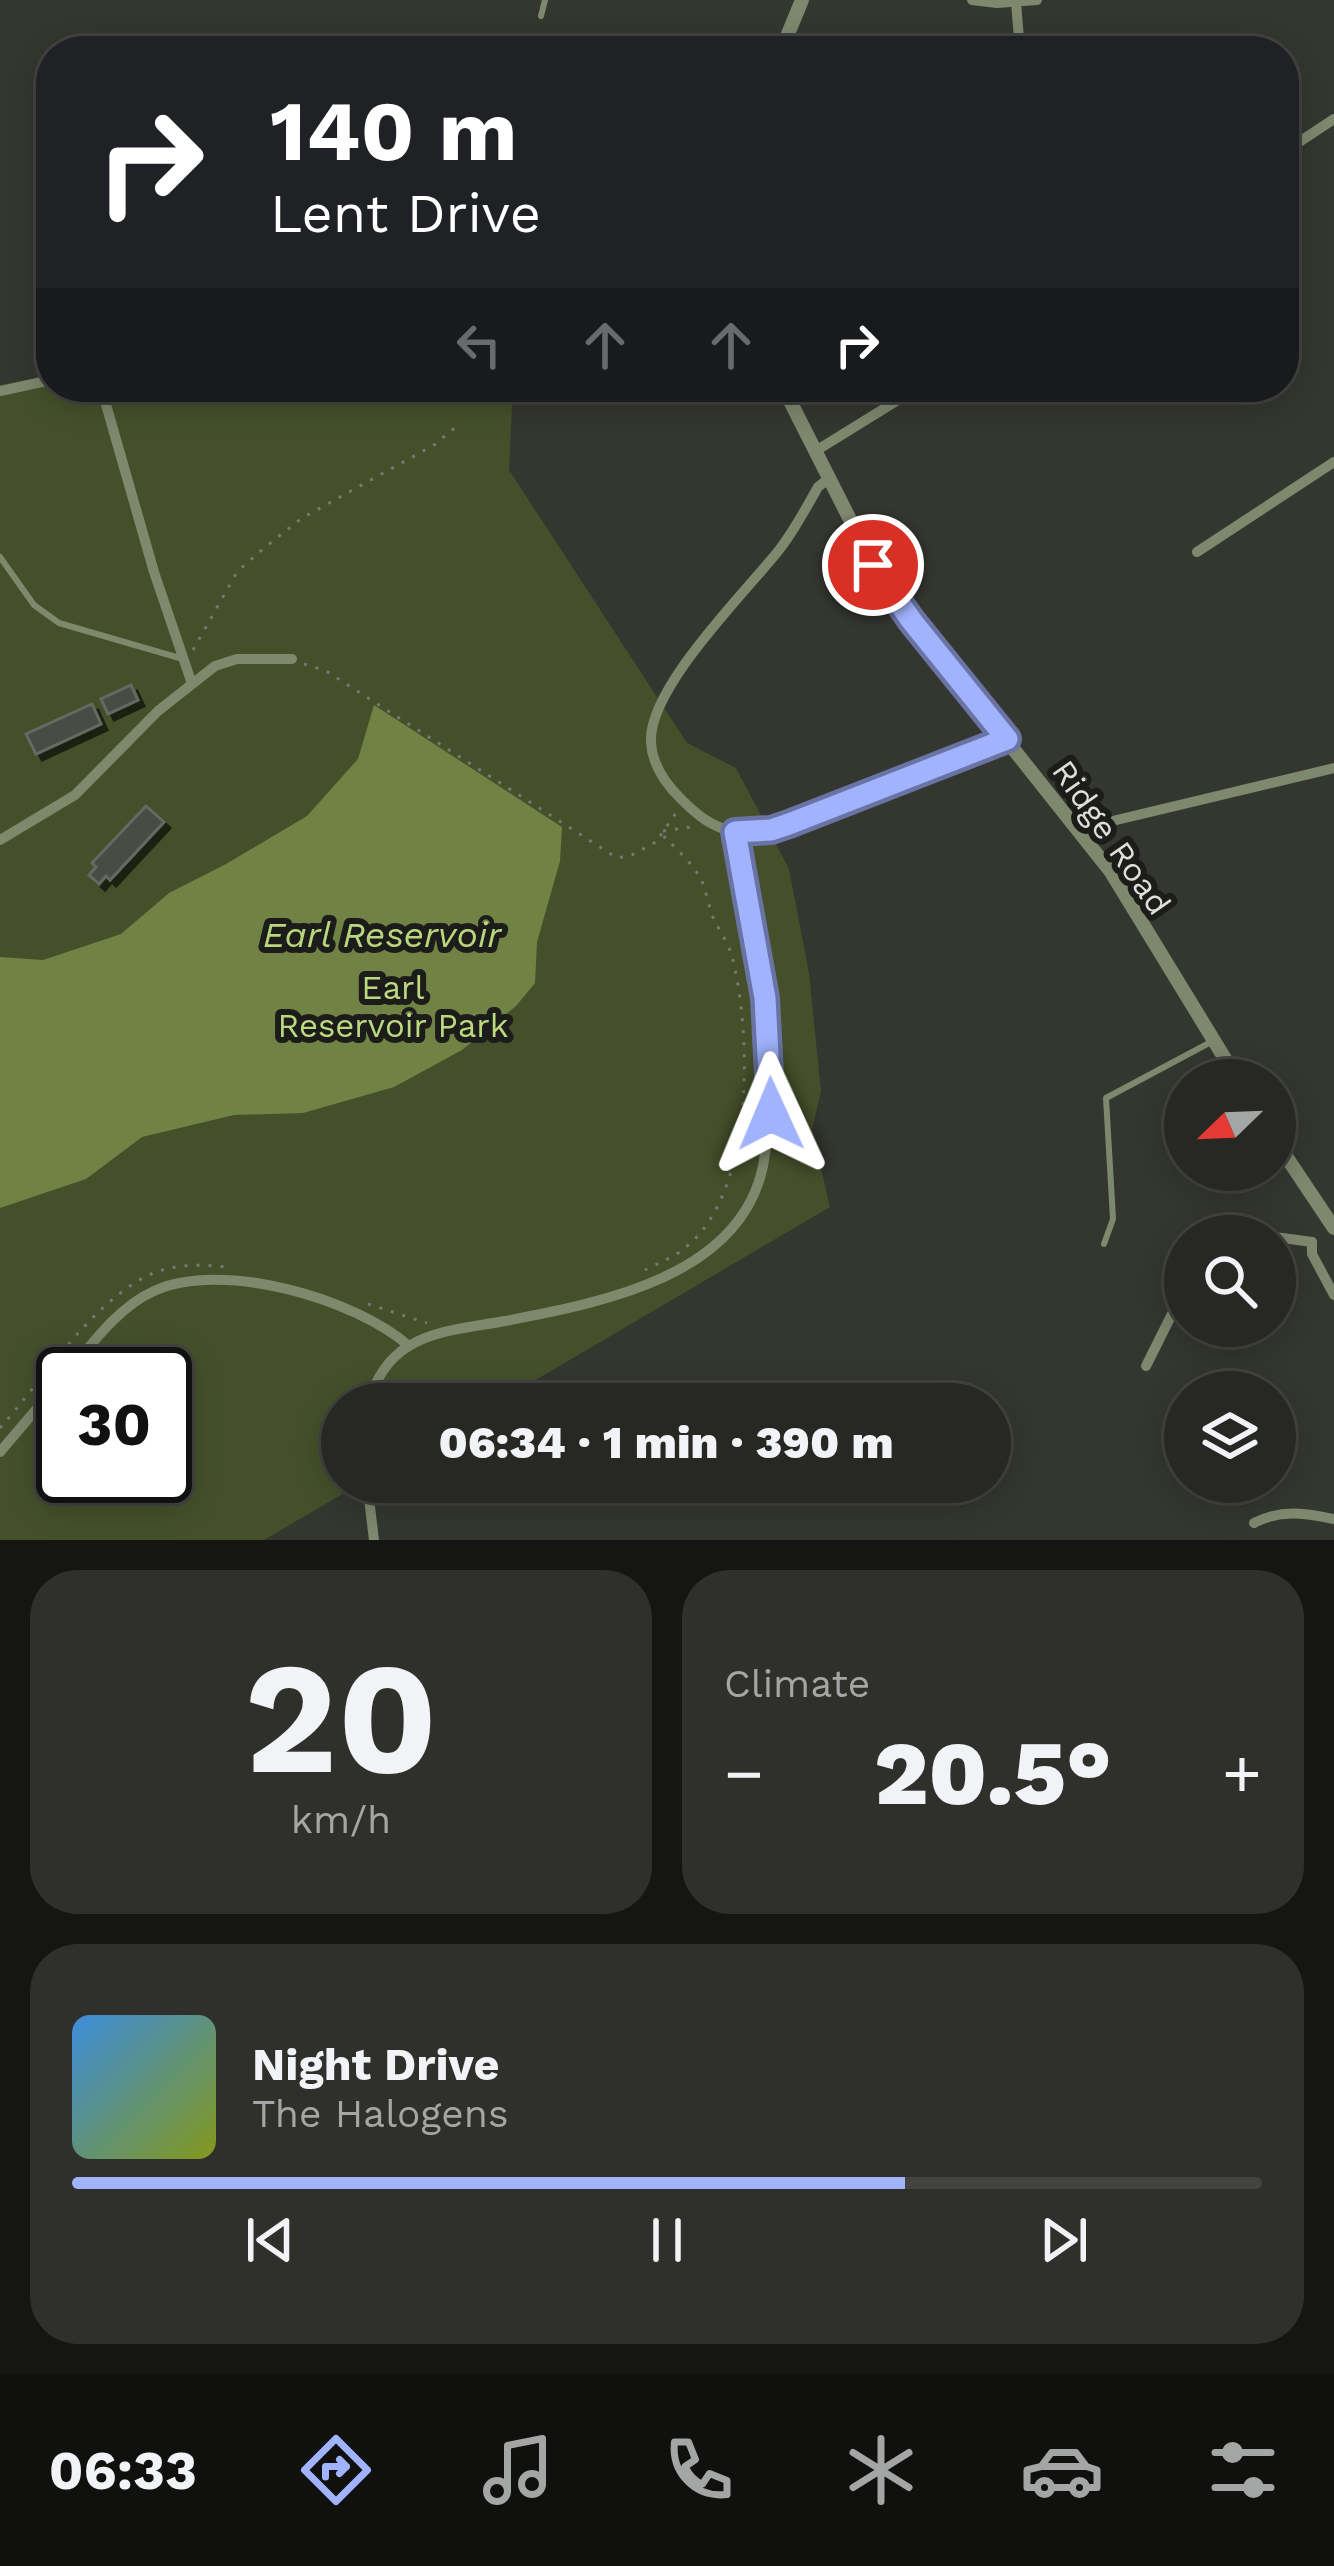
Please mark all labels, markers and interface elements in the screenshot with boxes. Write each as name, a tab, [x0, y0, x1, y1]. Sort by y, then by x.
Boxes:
text: 140 m	[270, 82, 518, 180]
icon: right	[72, 84, 228, 240]
text: Lent Drive	[270, 182, 541, 245]
icon: left	[446, 312, 512, 378]
icon: ahead	[572, 312, 638, 378]
icon: ahead	[698, 312, 764, 378]
icon: right	[824, 312, 890, 378]
pin	[822, 514, 924, 616]
icon: arrive	[840, 532, 906, 598]
street label: Ridge Road	[1044, 753, 1179, 922]
water label: Earl Reservoir	[263, 914, 503, 956]
park label: Earl Reservoir Park	[278, 968, 509, 1045]
position arrow	[708, 1051, 834, 1177]
north arrow	[1164, 1059, 1296, 1191]
map controls	[1164, 1059, 1296, 1503]
button: search	[1164, 1215, 1296, 1347]
speed limit sign: 30	[36, 1347, 192, 1503]
button: layers	[1164, 1371, 1296, 1503]
text: 06:34 · 1 min · 390 m	[438, 1416, 894, 1469]
text: 20	[244, 1627, 438, 1810]
text: Climate	[724, 1661, 870, 1706]
text: 20.5°	[874, 1720, 1112, 1826]
text: −	[724, 1735, 764, 1812]
text: +	[1222, 1735, 1262, 1812]
text: km/h	[291, 1797, 391, 1842]
text: Night Drive	[252, 2038, 500, 2091]
text: The Halogens	[252, 2091, 508, 2136]
icon: previous	[237, 2207, 303, 2273]
icon: pause	[634, 2207, 700, 2273]
icon: next	[1031, 2207, 1097, 2273]
icon: directions	[294, 2428, 378, 2512]
icon: music	[476, 2428, 560, 2512]
icon: phone	[657, 2428, 741, 2512]
icon: climate	[839, 2428, 923, 2512]
icon: car	[1020, 2428, 1104, 2512]
icon: filters	[1201, 2428, 1285, 2512]
text: 06:33	[49, 2439, 197, 2502]

